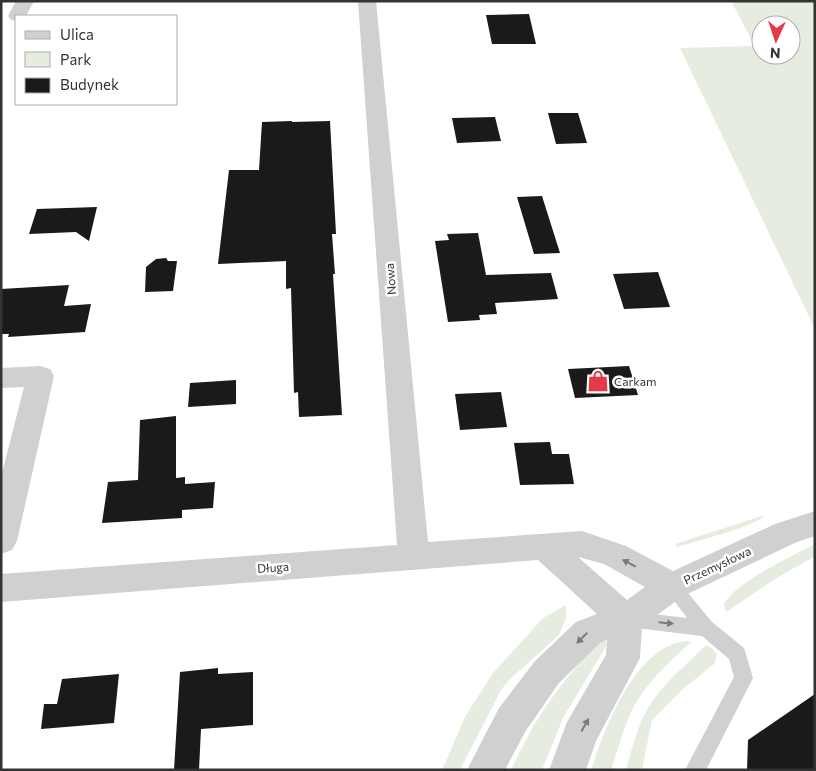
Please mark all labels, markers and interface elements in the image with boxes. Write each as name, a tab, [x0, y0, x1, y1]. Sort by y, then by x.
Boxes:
legend	[15, 15, 178, 105]
north arrow	[751, 15, 801, 65]
text: Ulica	[60, 25, 94, 43]
text: N	[770, 45, 781, 62]
text: Park	[60, 50, 91, 68]
text: Budynek	[60, 75, 119, 93]
street label: Nowa	[382, 263, 398, 295]
shop icon: Carkam	[585, 368, 611, 394]
place label: Carkam	[614, 374, 657, 388]
street label: Przemysłowa	[681, 543, 753, 587]
street label: Długa	[257, 559, 289, 575]
one-way arrow	[622, 559, 636, 567]
one-way arrow	[658, 619, 674, 627]
one-way arrow	[576, 632, 588, 644]
one-way arrow	[581, 718, 590, 731]

